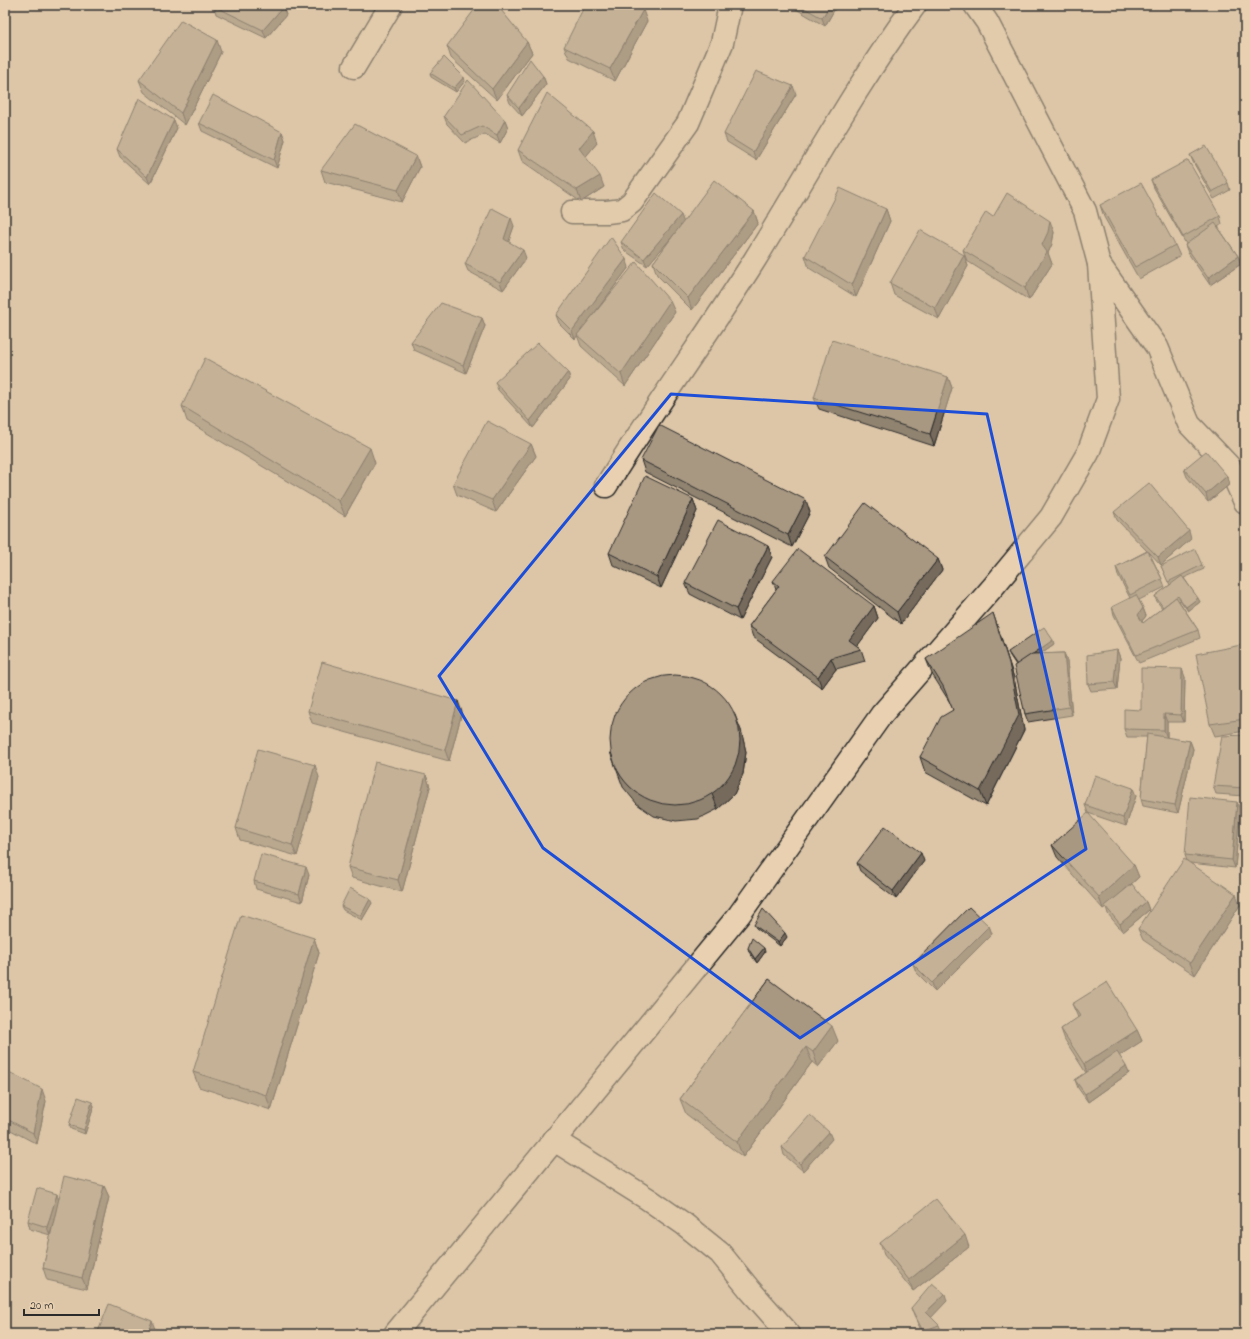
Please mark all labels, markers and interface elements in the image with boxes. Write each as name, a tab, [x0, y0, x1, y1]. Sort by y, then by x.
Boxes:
scale bar	[24, 1291, 99, 1317]
text: 20 m	[30, 1297, 53, 1315]

